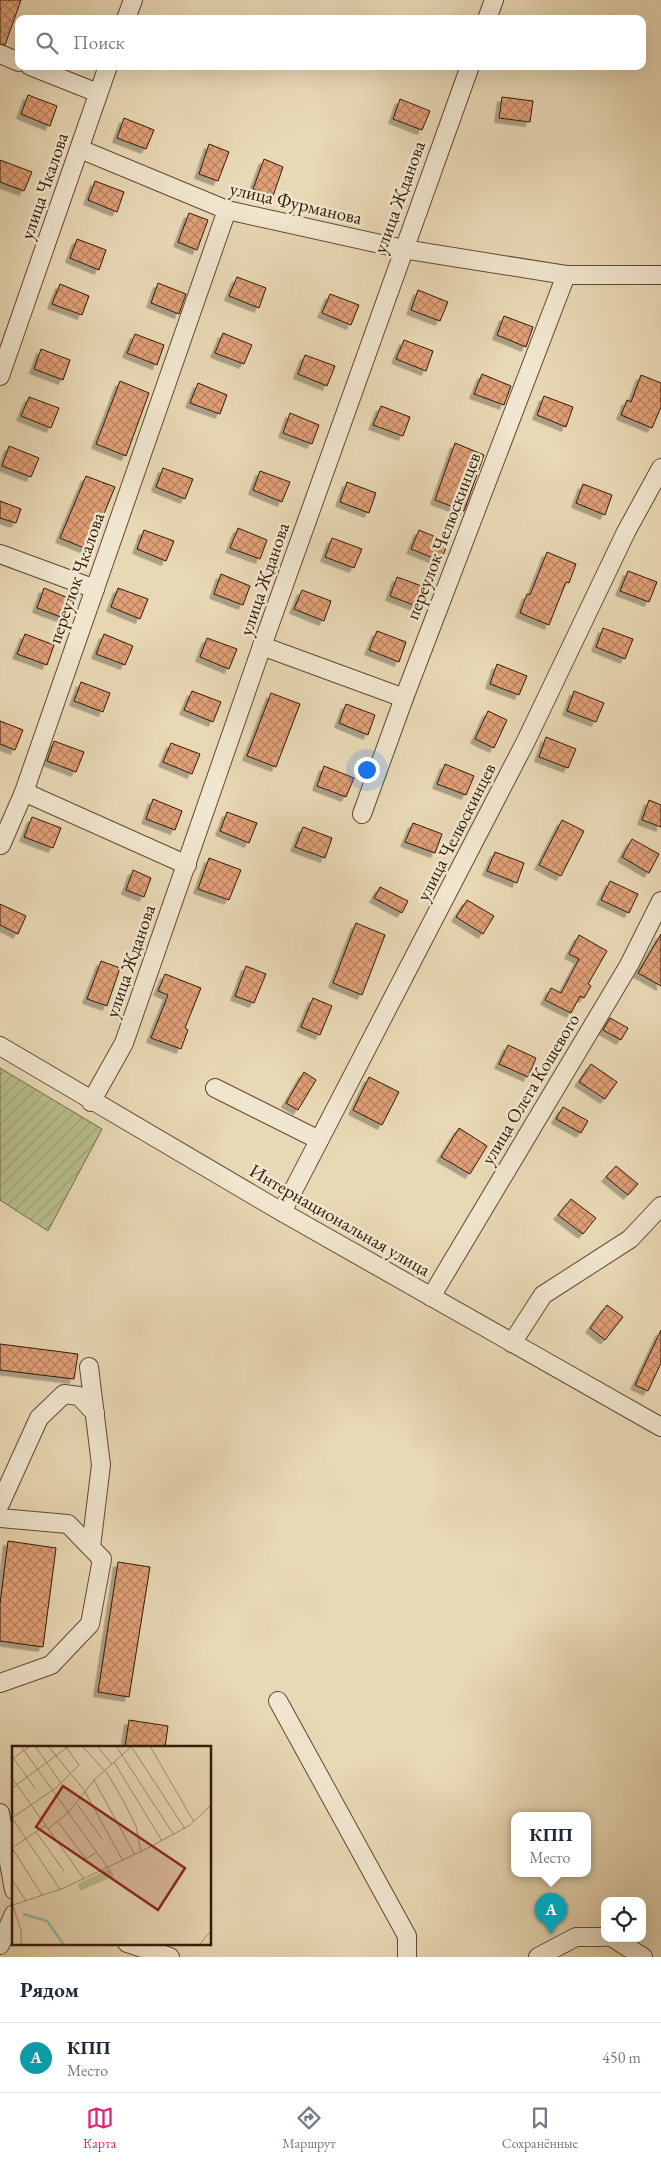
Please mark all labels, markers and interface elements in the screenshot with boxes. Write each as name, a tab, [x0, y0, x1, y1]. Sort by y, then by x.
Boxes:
search box	[15, 15, 646, 70]
icon: search	[33, 29, 61, 57]
text: Поиск	[73, 30, 125, 55]
street label: улица Чкалова	[14, 129, 74, 243]
street label: улица Жданова	[367, 137, 431, 257]
street label: улица Фурманова	[227, 176, 365, 230]
street label: переулок Челюскинцев	[400, 449, 486, 623]
street label: переулок Чкалова	[42, 509, 110, 647]
street label: улица Жданова	[233, 519, 295, 639]
your location	[354, 757, 380, 783]
street label: улица Челюскинцев	[410, 759, 502, 905]
street label: улица Жданова	[99, 901, 161, 1021]
street label: улица Олега Кошевого	[475, 1009, 585, 1169]
street label: Интернациональная улица	[245, 1158, 435, 1282]
inset map	[12, 1746, 211, 1944]
popup	[511, 1812, 591, 1877]
text: КПП	[529, 1822, 573, 1847]
text: Место	[529, 1847, 570, 1868]
pin: A	[535, 1893, 567, 1934]
map controls	[601, 1897, 646, 1942]
button: locate	[601, 1897, 646, 1942]
text: Рядом	[20, 1976, 79, 2003]
text: КПП	[67, 2035, 110, 2060]
text: A	[30, 2047, 42, 2068]
text: 450 m	[602, 2047, 641, 2068]
text: Место	[67, 2060, 108, 2081]
tab: Карта	[83, 2104, 116, 2152]
tab: Маршрут	[282, 2104, 336, 2152]
tab: Сохранённые	[502, 2104, 578, 2152]

